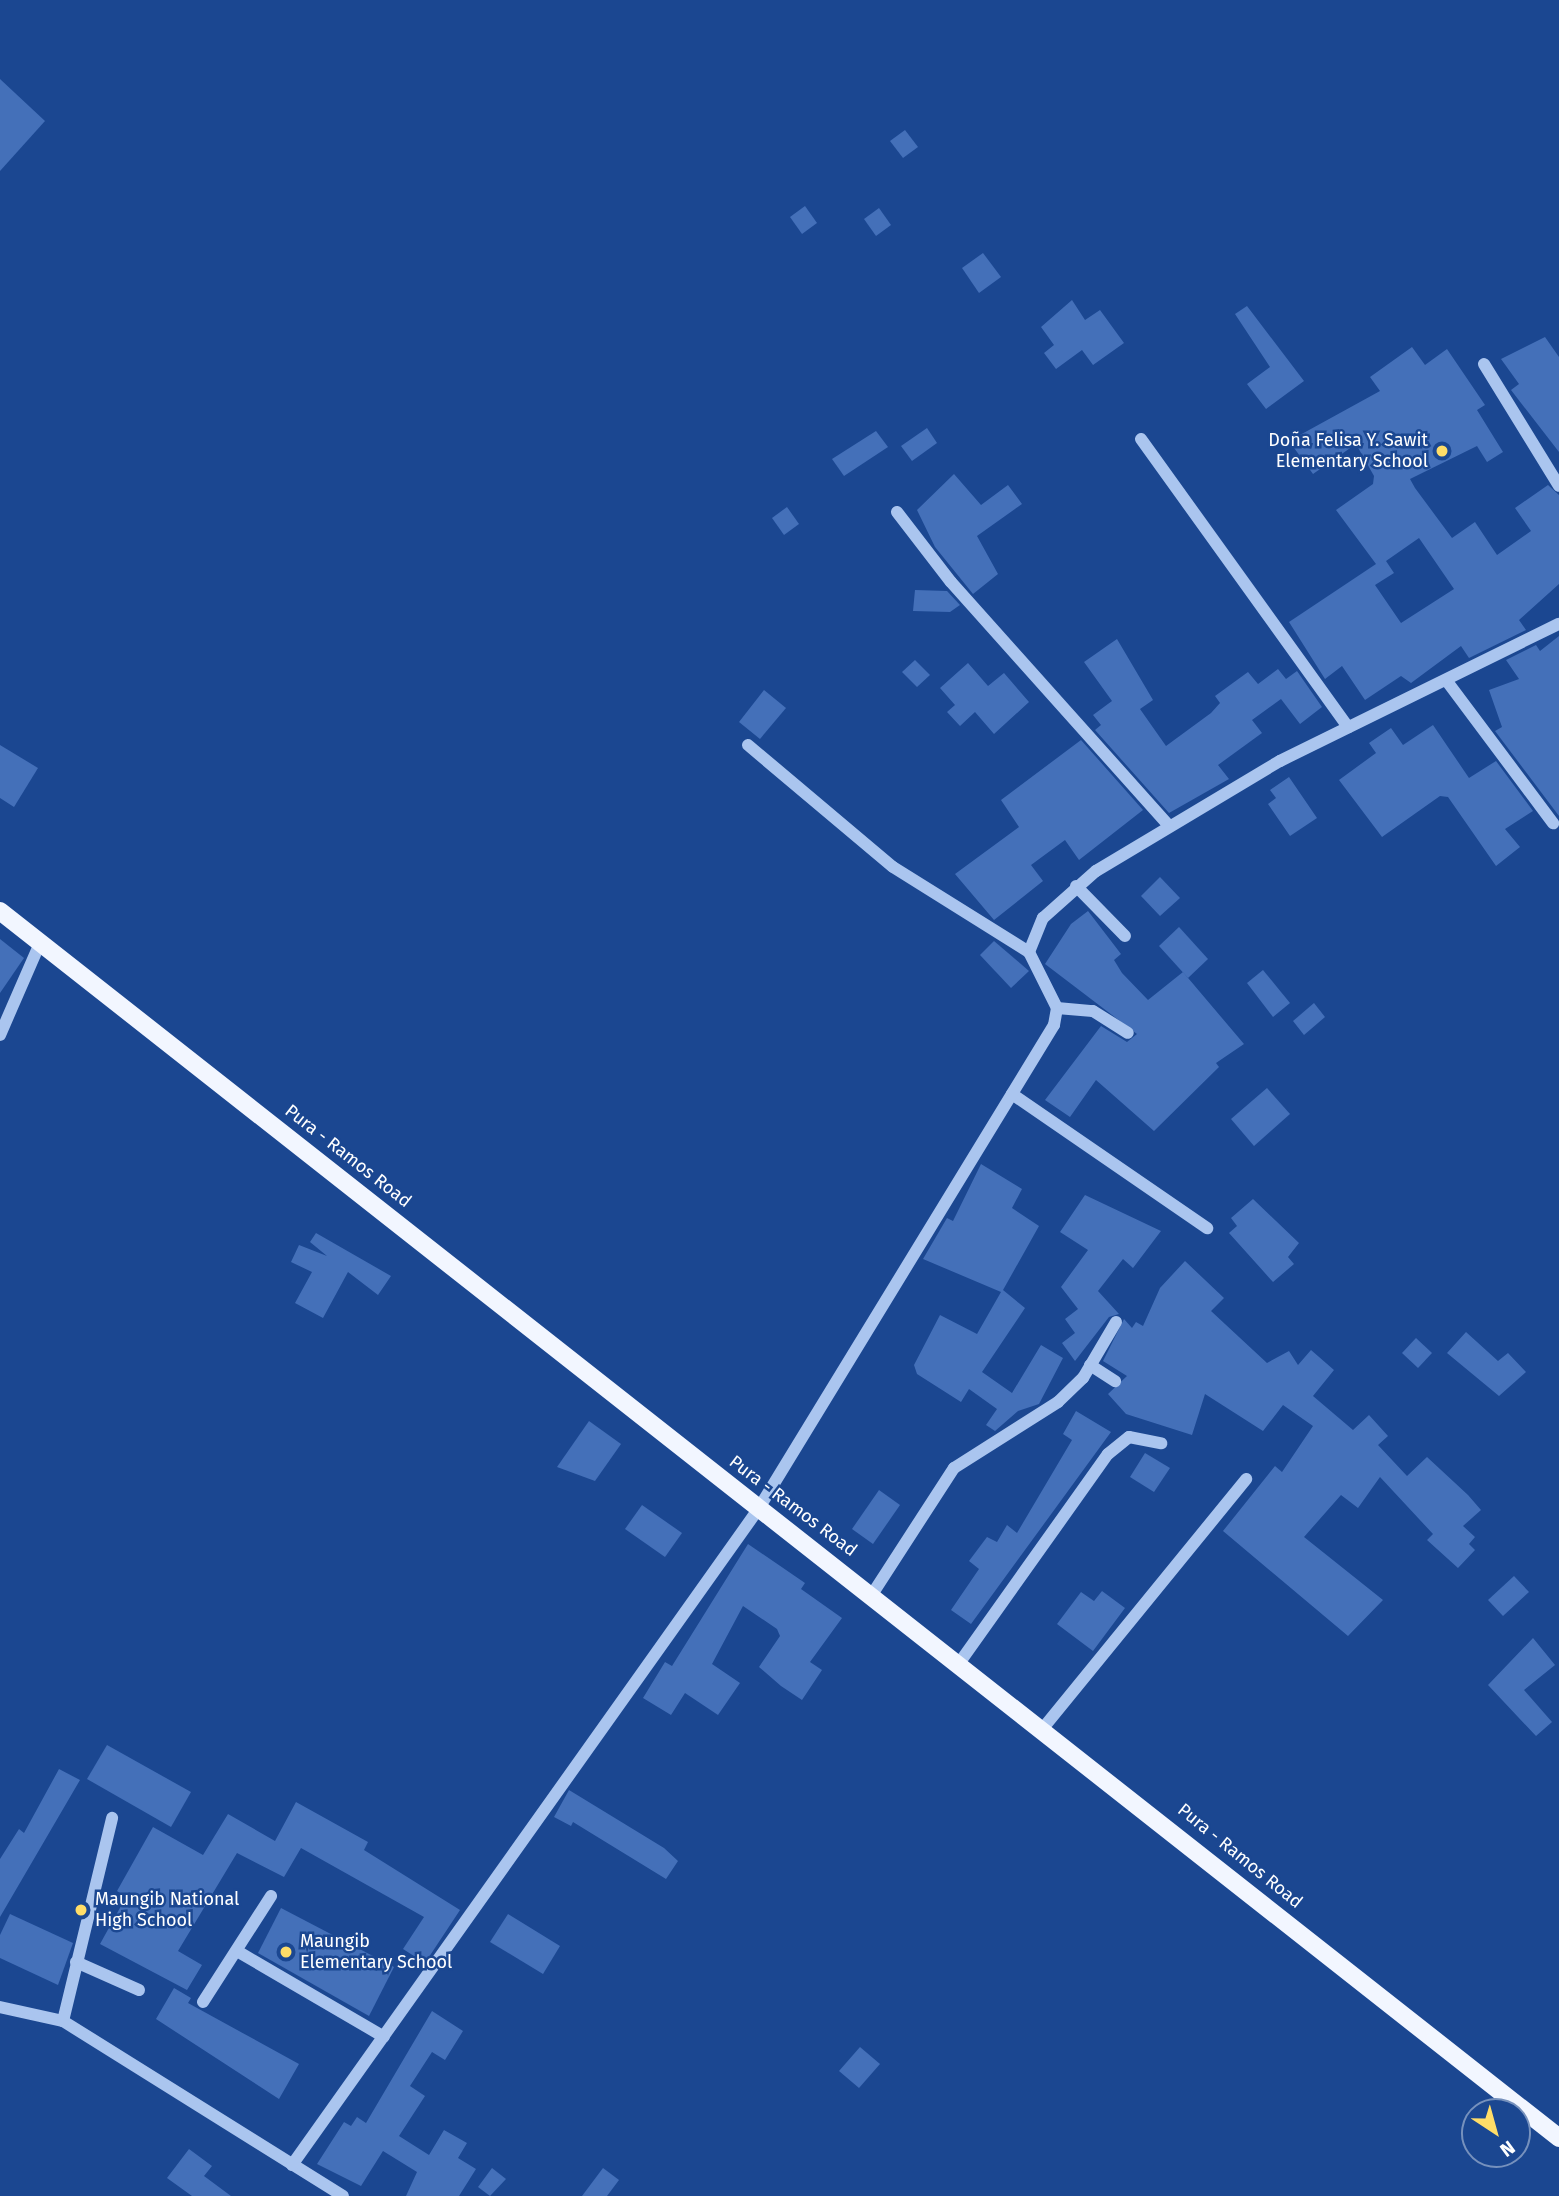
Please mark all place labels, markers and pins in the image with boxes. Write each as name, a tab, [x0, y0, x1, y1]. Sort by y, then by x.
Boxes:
place label: Doña Felisa Y. Sawit Elementary School	[1268, 430, 1428, 472]
marker: Doña Felisa Y. Sawit Elementary School	[1434, 443, 1450, 459]
place label: Maungib National High School	[95, 1889, 239, 1932]
marker: Maungib National High School	[73, 1902, 89, 1918]
place label: Maungib Elementary School	[300, 1931, 452, 1974]
marker: Maungib Elementary School	[278, 1944, 294, 1960]

